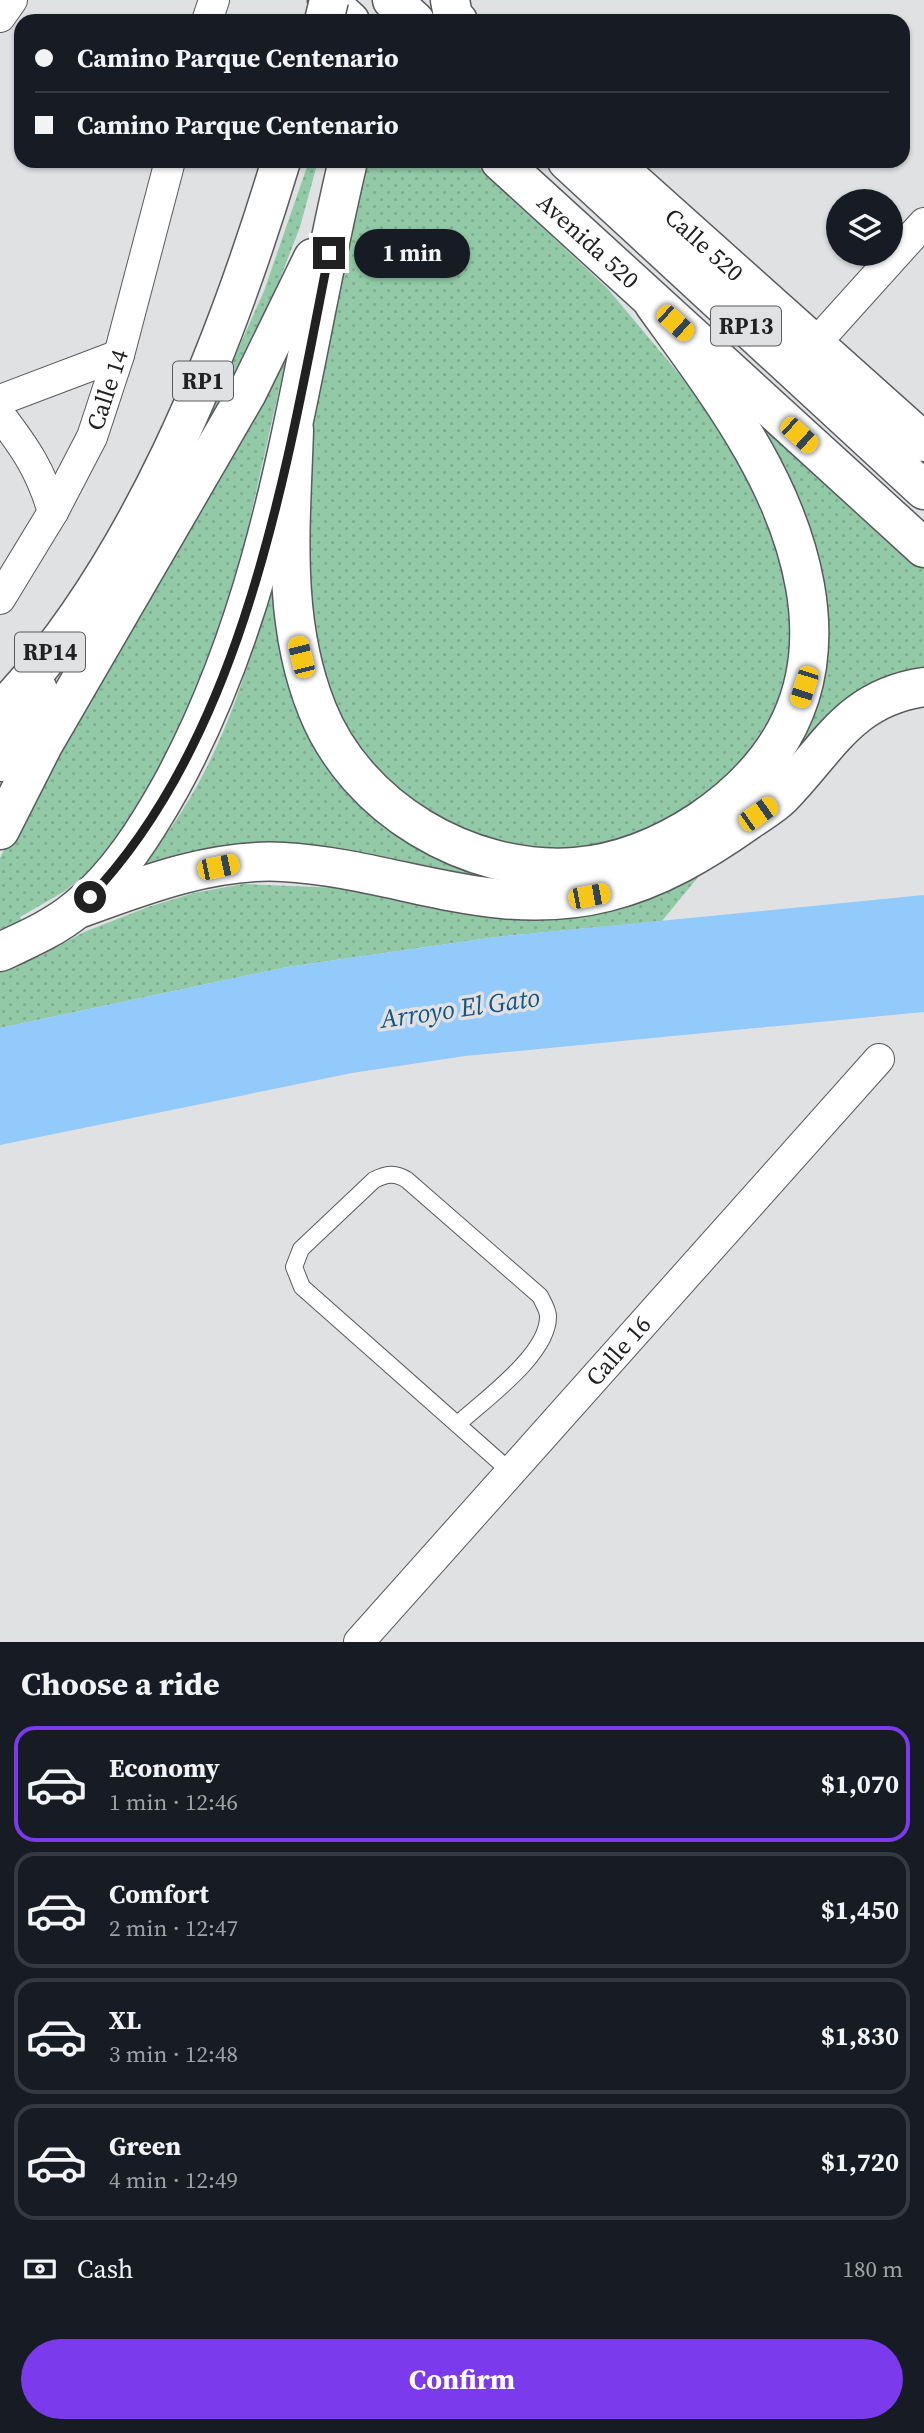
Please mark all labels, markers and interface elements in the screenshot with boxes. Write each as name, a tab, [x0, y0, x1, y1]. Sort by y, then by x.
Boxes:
text: Camino Parque Centenario	[77, 40, 399, 76]
text: Camino Parque Centenario	[77, 107, 399, 143]
street label: Avenida 520	[530, 186, 646, 296]
map controls	[826, 189, 903, 266]
button: layers	[826, 189, 903, 266]
street label: Calle 520	[658, 201, 751, 289]
callout: 1 min	[354, 229, 469, 278]
route end	[313, 237, 345, 269]
text: 1 min	[382, 237, 442, 269]
car	[653, 301, 698, 345]
road number: RP13	[711, 306, 781, 346]
street label: Calle 14	[78, 345, 136, 435]
road number: RP1	[173, 362, 233, 400]
car	[777, 413, 822, 457]
road number: RP14	[15, 632, 85, 672]
car	[286, 634, 317, 680]
car	[788, 664, 821, 710]
car	[735, 793, 782, 835]
car	[196, 852, 241, 882]
route start	[74, 881, 106, 913]
car	[567, 882, 612, 910]
water label: Arroyo El Gato	[376, 979, 542, 1037]
street label: Calle 16	[578, 1308, 658, 1393]
text: Choose a ride	[21, 1662, 220, 1706]
text: Economy	[109, 1750, 220, 1786]
icon: car	[25, 1753, 88, 1816]
text: $1,070	[821, 1766, 899, 1802]
text: 1 min · 12:46	[109, 1786, 238, 1818]
text: Comfort	[109, 1876, 209, 1912]
icon: car	[25, 1879, 88, 1942]
text: $1,450	[821, 1892, 899, 1928]
text: 2 min · 12:47	[109, 1912, 238, 1944]
text: XL	[109, 2002, 141, 2038]
icon: car	[25, 2005, 88, 2068]
text: $1,830	[821, 2018, 899, 2054]
text: 3 min · 12:48	[109, 2038, 238, 2070]
text: Green	[109, 2128, 181, 2164]
icon: car	[25, 2131, 88, 2194]
text: $1,720	[821, 2144, 899, 2180]
text: 4 min · 12:49	[109, 2164, 238, 2196]
icon: cash	[21, 2250, 59, 2288]
text: Cash	[77, 2251, 133, 2287]
text: 180 m	[842, 2253, 903, 2285]
button: Confirm	[21, 2339, 903, 2419]

